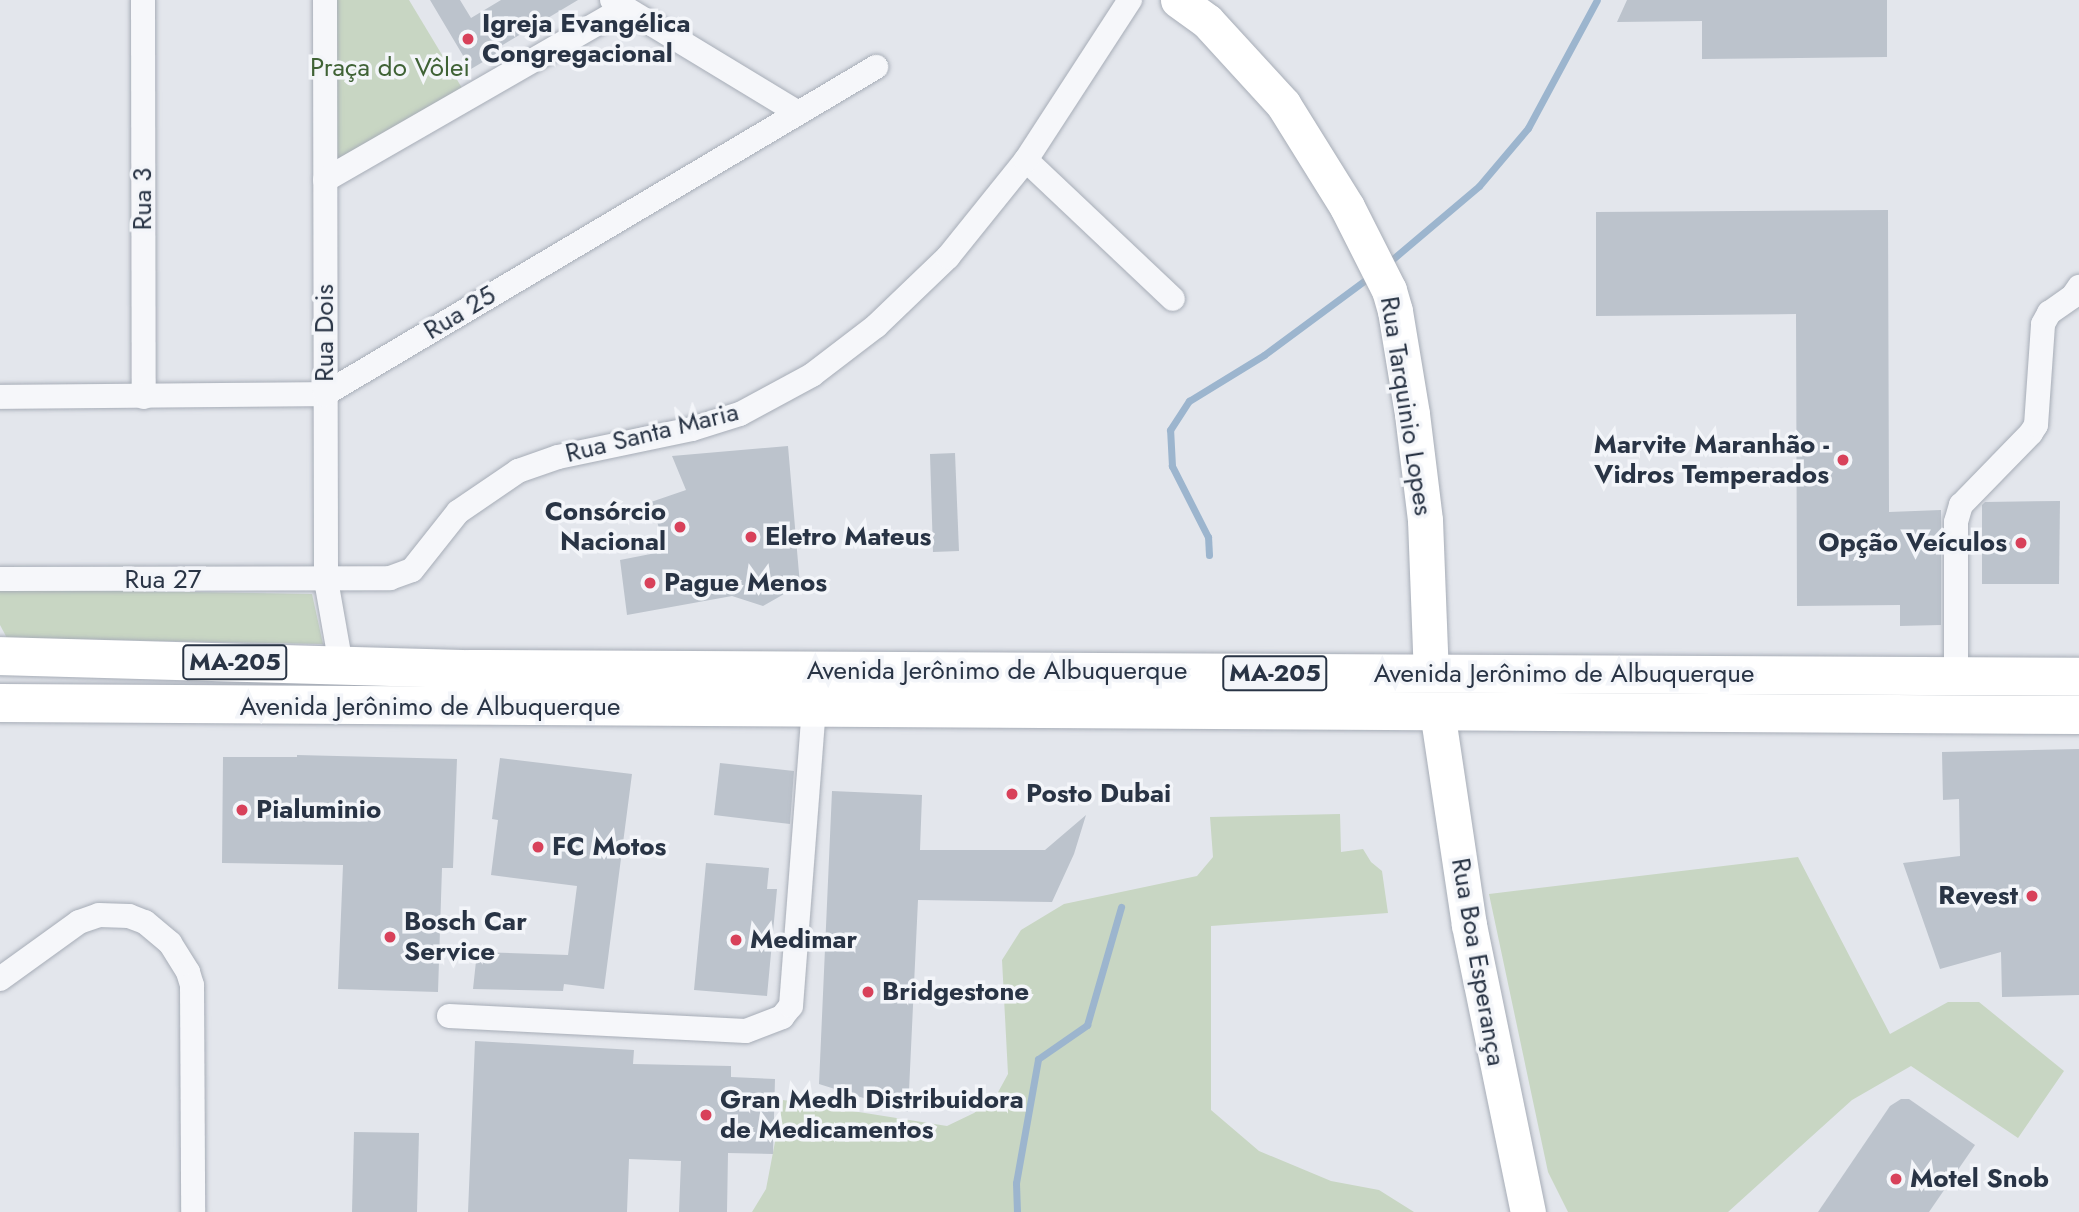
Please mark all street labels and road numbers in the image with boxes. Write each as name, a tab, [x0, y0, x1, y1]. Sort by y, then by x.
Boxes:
street label: Rua 3	[127, 168, 159, 230]
street label: Rua 25	[419, 280, 501, 346]
street label: Rua Dois	[309, 284, 341, 382]
street label: Rua Tarquinio Lopes	[1373, 294, 1439, 518]
street label: Rua Santa Maria	[562, 396, 742, 470]
street label: Rua 27	[125, 564, 201, 596]
road number: MA-205	[181, 642, 289, 682]
road number: MA-205	[1221, 652, 1329, 694]
street label: Avenida Jerônimo de Albuquerque	[807, 655, 1187, 687]
street label: Avenida Jerônimo de Albuquerque	[1374, 658, 1754, 690]
street label: Avenida Jerônimo de Albuquerque	[240, 691, 620, 723]
street label: Rua Boa Esperança	[1444, 856, 1512, 1068]

